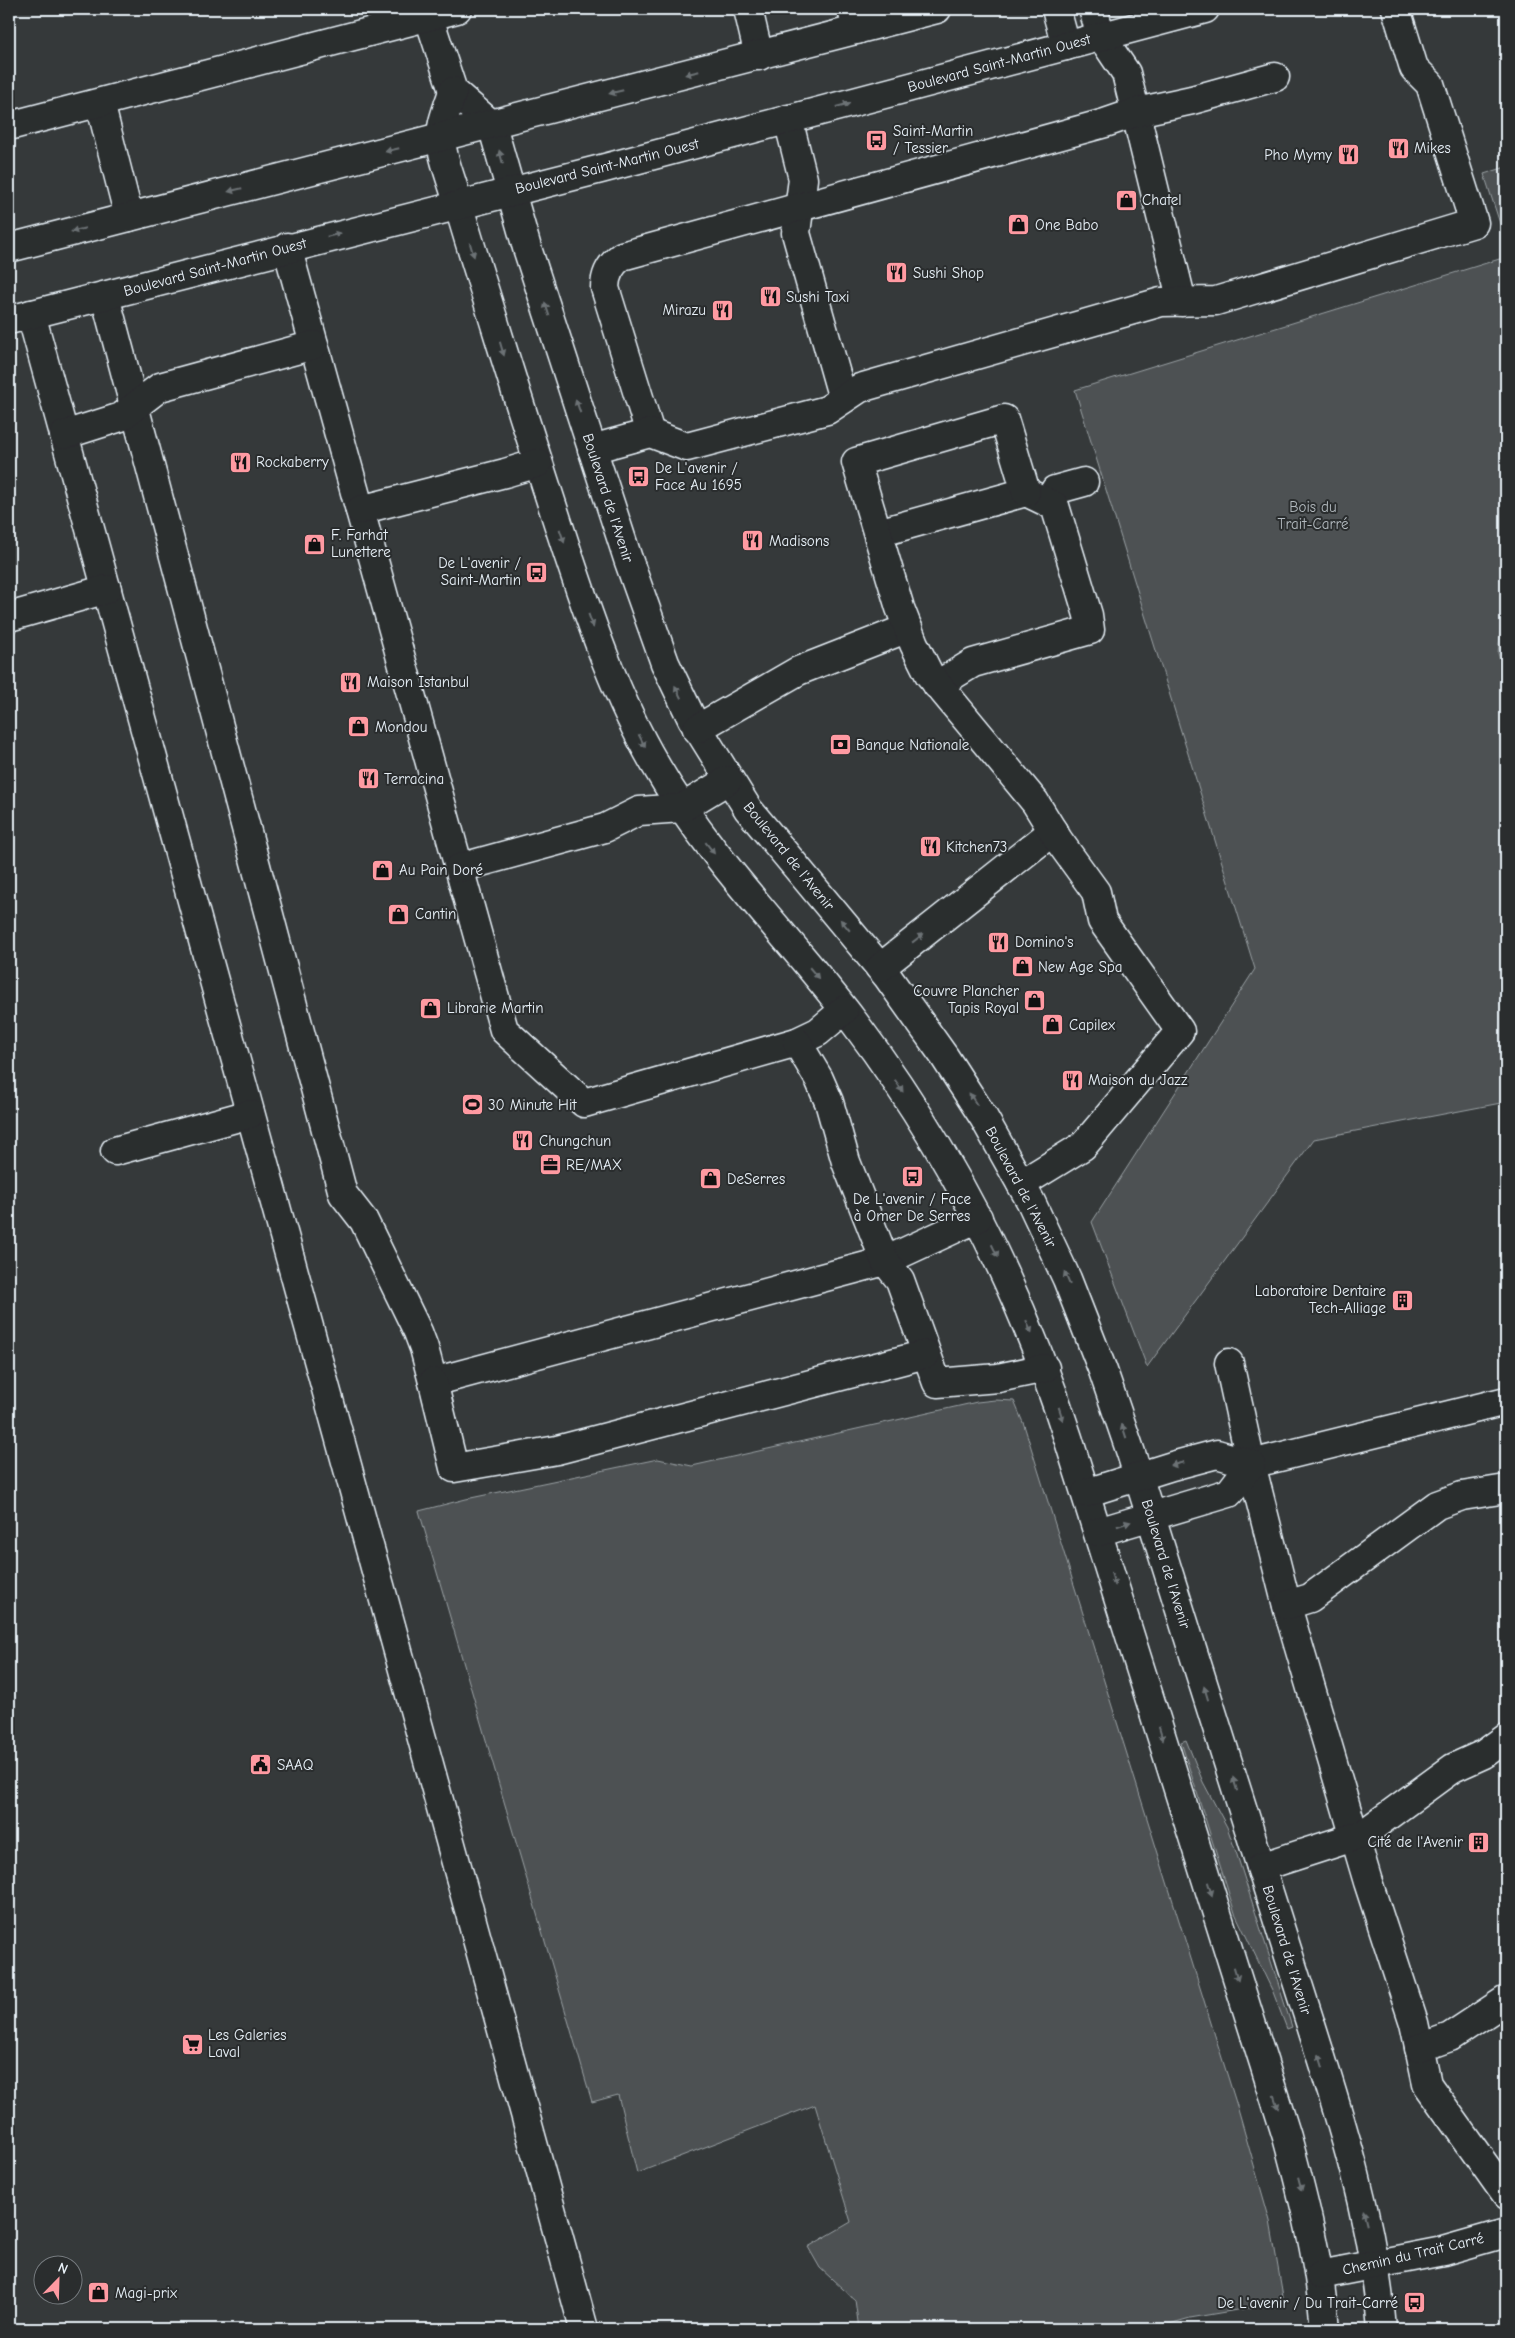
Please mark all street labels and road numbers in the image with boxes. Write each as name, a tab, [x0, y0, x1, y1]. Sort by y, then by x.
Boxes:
street label: Boulevard Saint-Martin Ouest	[906, 30, 1093, 96]
street label: Boulevard Saint-Martin Ouest	[513, 134, 701, 198]
street label: Boulevard Saint-Martin Ouest	[122, 234, 309, 300]
street label: Boulevard de l'Avenir	[579, 431, 637, 565]
street label: Boulevard de l'Avenir	[740, 798, 838, 914]
street label: Boulevard de l'Avenir	[981, 1123, 1061, 1251]
street label: Boulevard de l'Avenir	[1138, 1497, 1194, 1631]
street label: Boulevard de l'Avenir	[1259, 1883, 1315, 2017]
street label: Chemin du Trait Carré	[1341, 2229, 1486, 2279]

